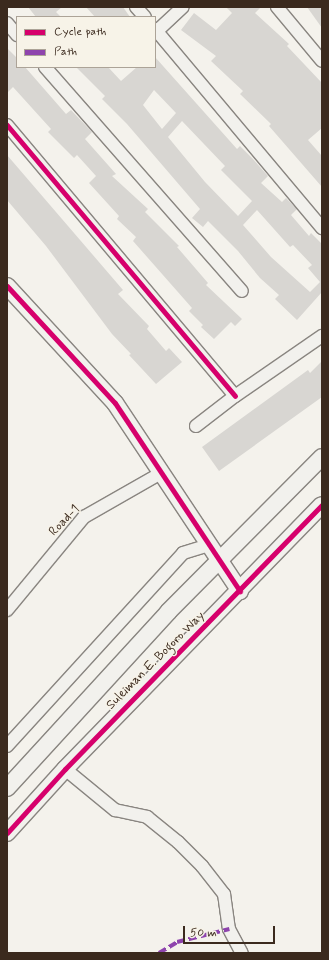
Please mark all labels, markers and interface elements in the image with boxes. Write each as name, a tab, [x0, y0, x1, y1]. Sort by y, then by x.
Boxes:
legend	[16, 16, 156, 68]
text: Cycle path	[54, 24, 106, 40]
text: Path	[54, 44, 77, 60]
street label: Road-1	[46, 502, 84, 540]
street label: Suleiman E. Bogoro Way	[104, 609, 208, 713]
scale bar	[185, 918, 277, 944]
text: 50 m	[190, 925, 217, 941]

